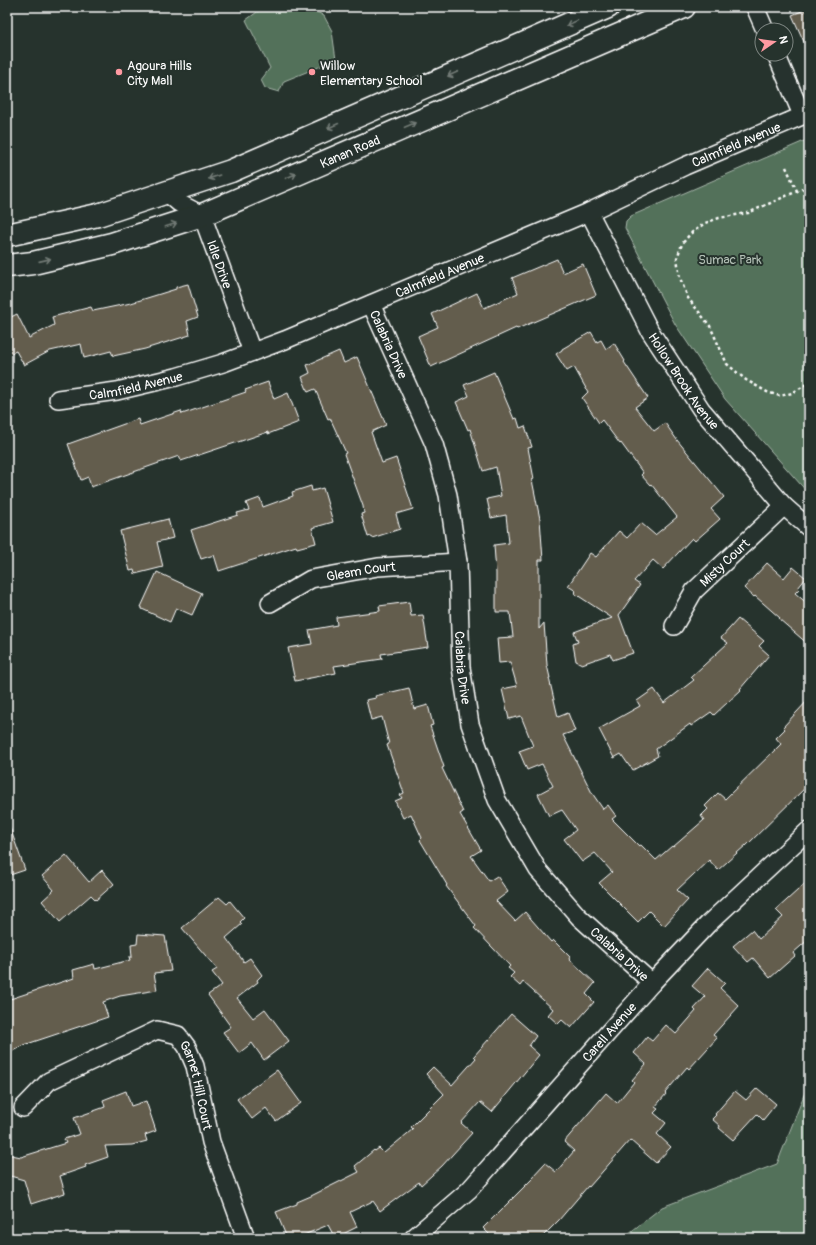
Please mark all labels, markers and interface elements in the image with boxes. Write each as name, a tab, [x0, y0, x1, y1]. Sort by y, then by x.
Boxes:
one-way arrow	[566, 19, 578, 27]
north arrow	[754, 22, 794, 62]
text: N	[776, 35, 791, 45]
place label: Agoura Hills City Mall	[127, 58, 192, 89]
place label: Willow Elementary School	[320, 58, 423, 89]
marker: Agoura Hills City Mall	[114, 67, 124, 77]
marker: Willow Elementary School	[307, 67, 317, 77]
one-way arrow	[447, 71, 459, 79]
street label: Calmfield Avenue	[689, 119, 784, 171]
one-way arrow	[404, 121, 416, 128]
one-way arrow	[328, 123, 340, 131]
street label: Kanan Road	[318, 132, 383, 172]
one-way arrow	[285, 172, 297, 180]
one-way arrow	[207, 174, 220, 181]
one-way arrow	[164, 221, 177, 228]
street label: Idle Drive	[203, 238, 235, 291]
street label: Calmfield Avenue	[393, 250, 487, 302]
park label: Sumac Park	[698, 252, 762, 268]
one-way arrow	[39, 255, 52, 263]
street label: Calabria Drive	[366, 308, 411, 382]
street label: Hollow Brook Avenue	[644, 330, 722, 434]
street label: Calmfield Avenue	[88, 368, 185, 404]
street label: Misty Court	[697, 535, 754, 590]
street label: Gleam Court	[325, 559, 397, 585]
street label: Calabria Drive	[451, 631, 474, 706]
street label: Calabria Drive	[587, 924, 652, 985]
street label: Carell Avenue	[579, 999, 641, 1065]
street label: Garnet Hill Court	[176, 1037, 215, 1132]

